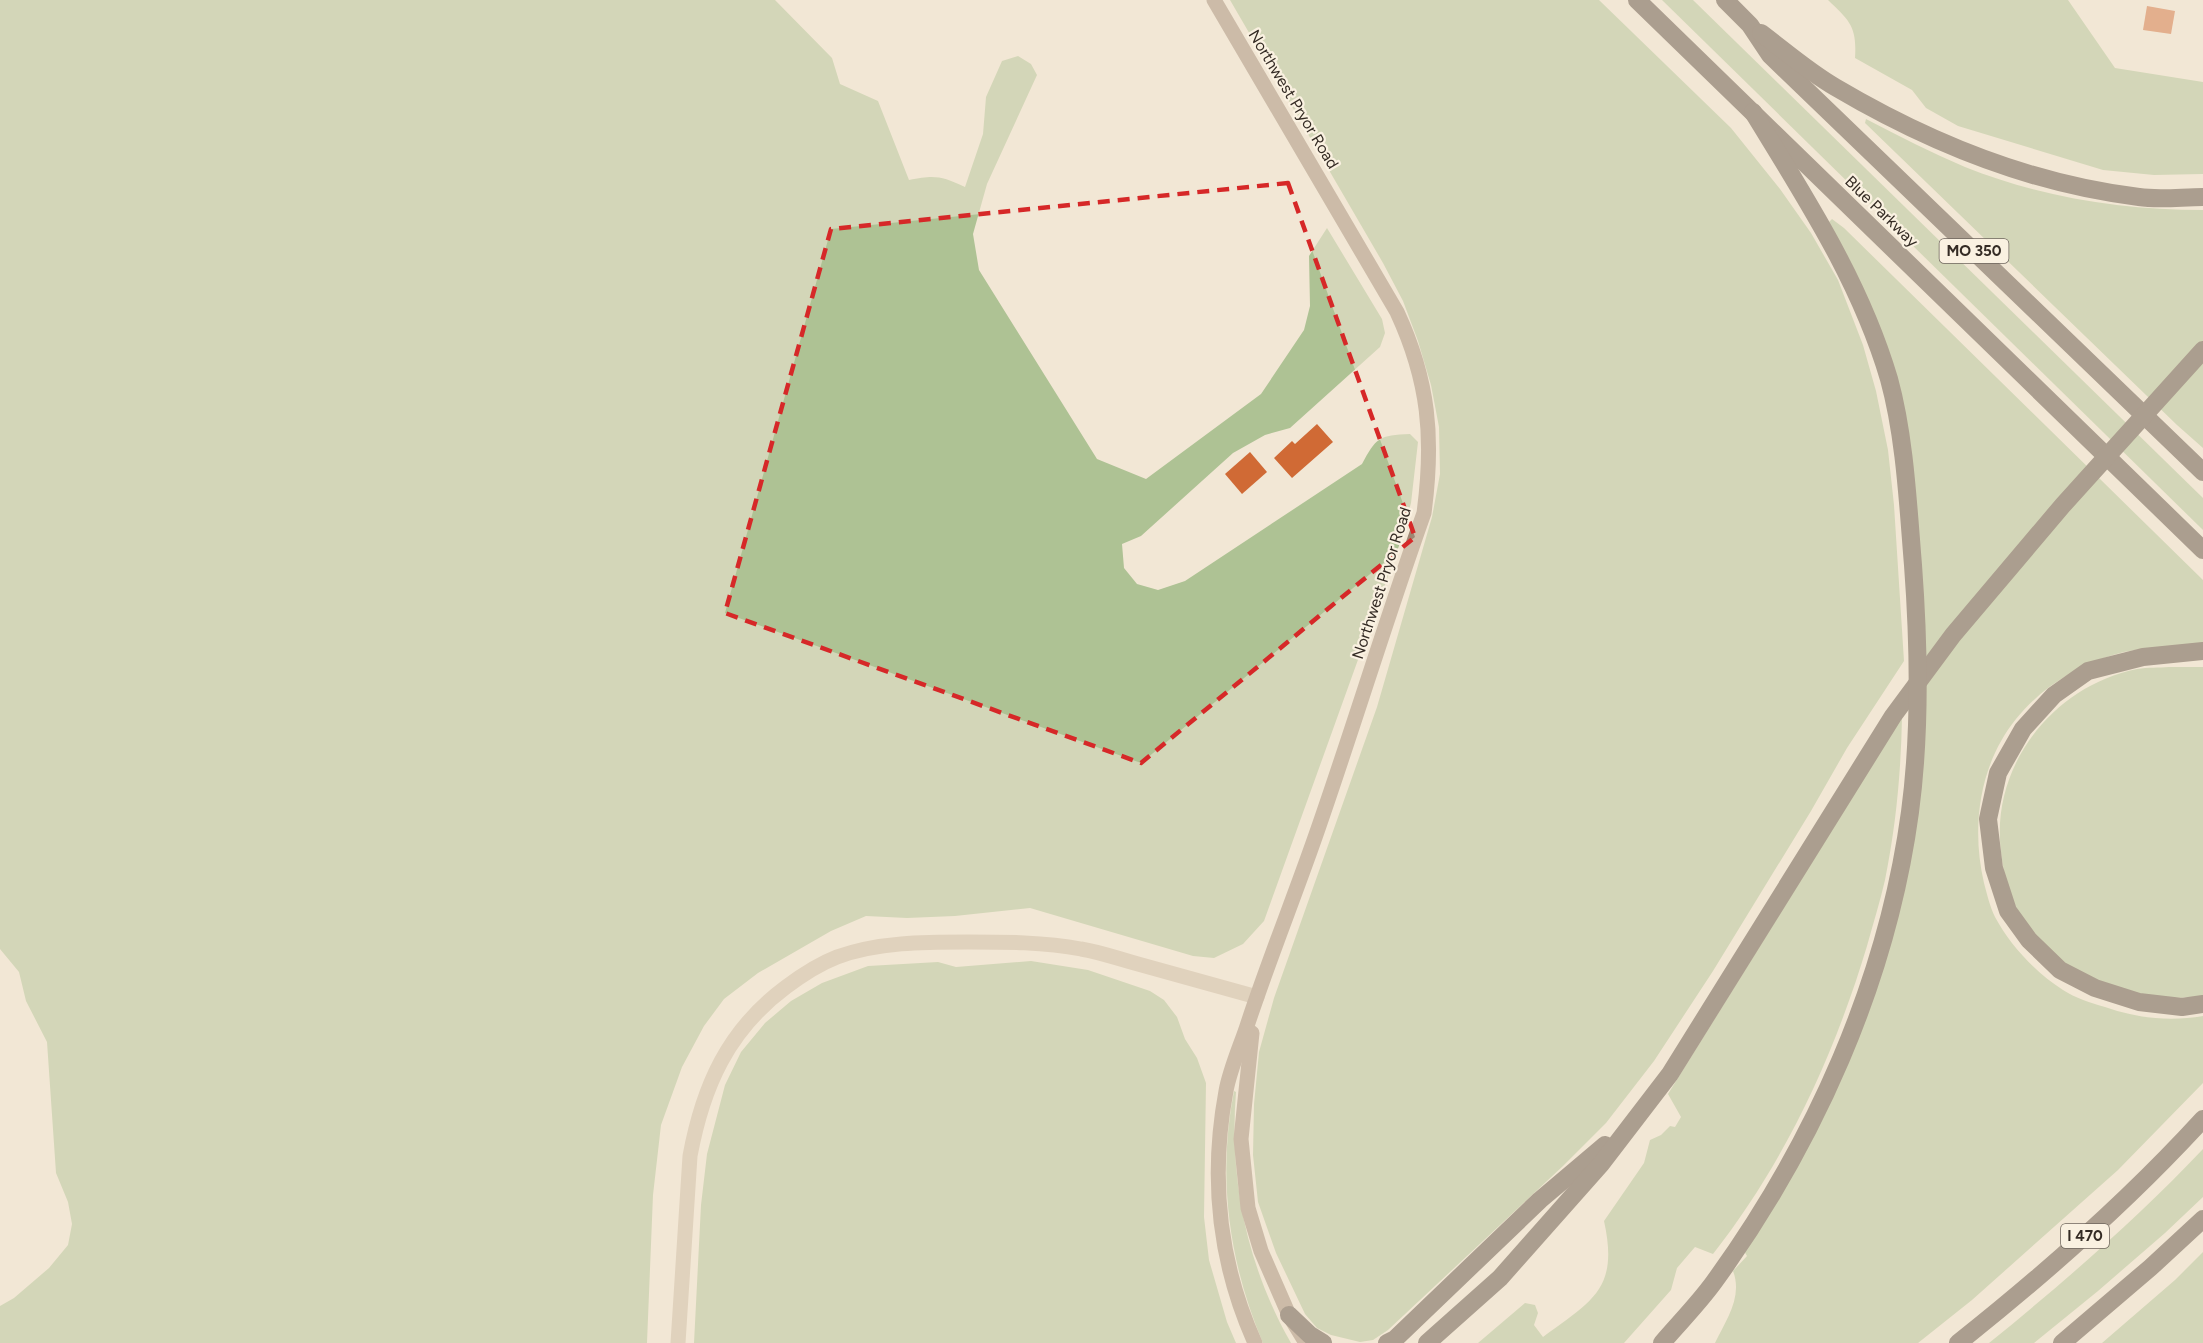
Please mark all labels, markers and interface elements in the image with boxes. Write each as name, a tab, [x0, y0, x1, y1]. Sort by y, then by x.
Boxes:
street label: Northwest Pryor Road	[1245, 26, 1343, 172]
street label: Blue Parkway	[1841, 172, 1923, 251]
road number: MO 350	[1940, 239, 2008, 263]
street label: Northwest Pryor Road	[1348, 505, 1415, 662]
road number: I 470	[2061, 1224, 2109, 1248]

